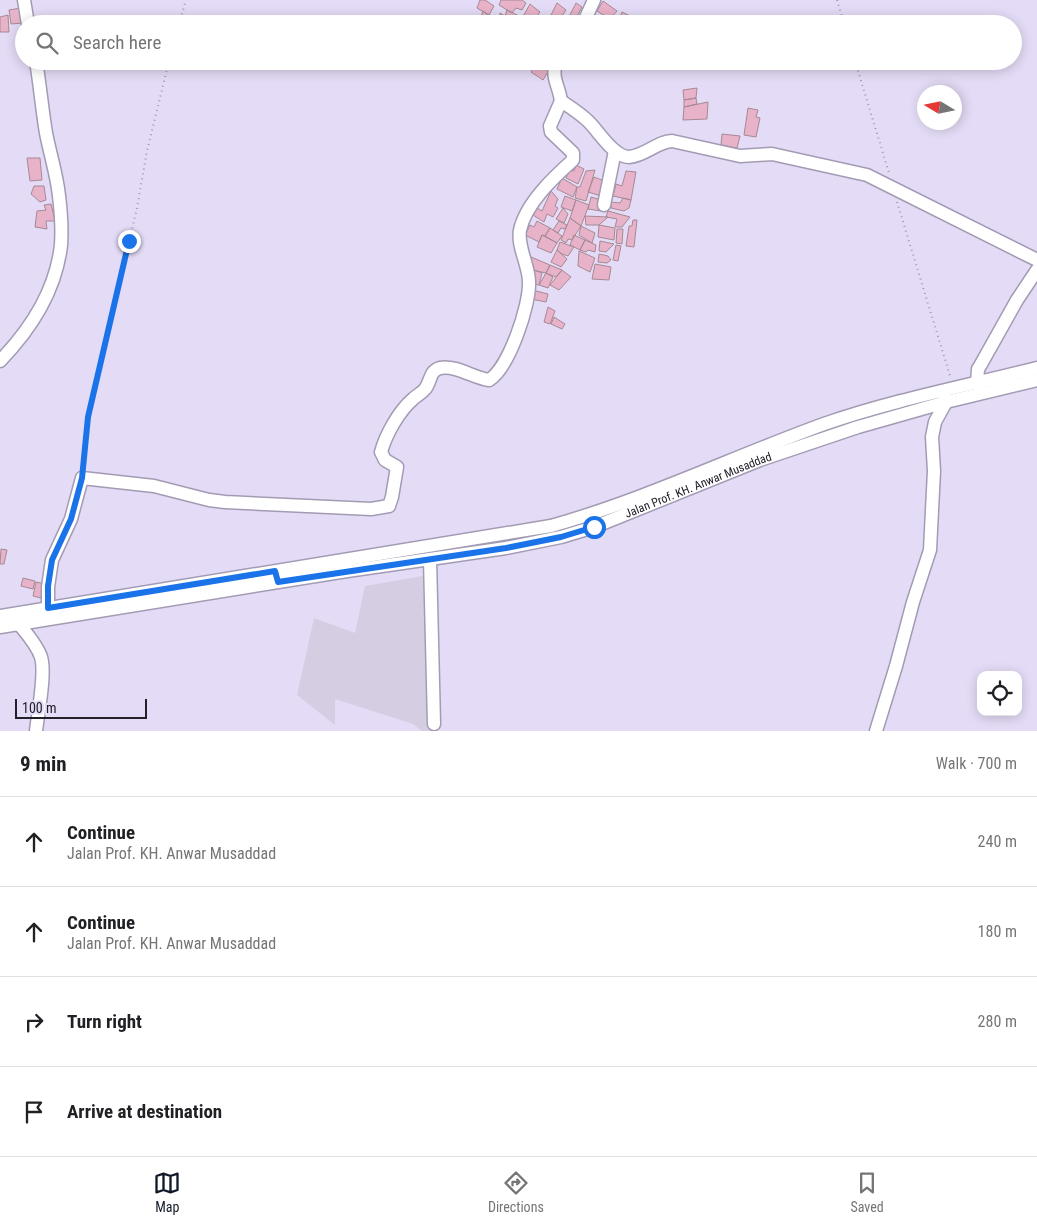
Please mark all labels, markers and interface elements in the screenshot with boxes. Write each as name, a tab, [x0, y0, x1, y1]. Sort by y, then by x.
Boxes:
search box	[15, 15, 1022, 70]
icon: search	[33, 29, 61, 57]
text: Search here	[73, 31, 161, 54]
north arrow	[917, 85, 962, 130]
route end	[118, 230, 141, 253]
street label: Jalan Prof. KH. Anwar Musaddad	[623, 450, 773, 521]
route start	[583, 516, 606, 539]
map controls	[977, 671, 1022, 716]
button: locate	[977, 671, 1022, 716]
scale bar	[15, 696, 148, 719]
text: 100 m	[22, 700, 57, 716]
text: 9 min	[20, 752, 67, 776]
text: Walk · 700 m	[936, 754, 1017, 773]
text: Continue	[67, 821, 135, 844]
icon: ahead	[20, 828, 48, 856]
text: 240 m	[978, 832, 1017, 851]
text: Jalan Prof. KH. Anwar Musaddad	[67, 844, 276, 863]
text: Continue	[67, 911, 135, 934]
icon: ahead	[20, 918, 48, 946]
text: 180 m	[978, 922, 1017, 941]
text: Jalan Prof. KH. Anwar Musaddad	[67, 934, 276, 953]
icon: right	[20, 1008, 48, 1036]
text: Turn right	[67, 1010, 142, 1033]
text: 280 m	[978, 1012, 1017, 1031]
icon: arrive	[20, 1098, 48, 1126]
text: Arrive at destination	[67, 1100, 222, 1123]
tab: Map	[153, 1169, 181, 1215]
tab: Directions	[488, 1169, 544, 1215]
tab: Saved	[850, 1169, 884, 1215]

